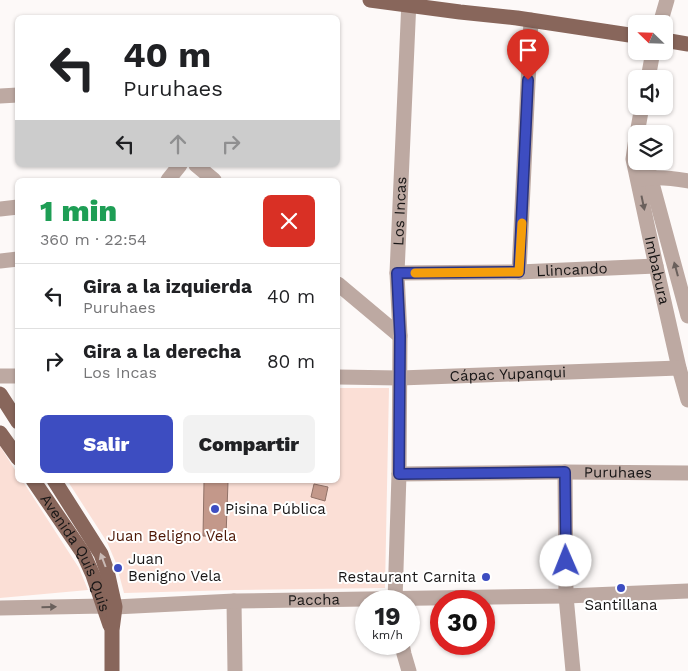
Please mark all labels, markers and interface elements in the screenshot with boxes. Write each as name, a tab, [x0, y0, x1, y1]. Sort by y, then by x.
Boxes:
north arrow	[628, 15, 672, 60]
map controls	[628, 15, 673, 170]
pin	[507, 29, 549, 80]
text: 40 m	[123, 34, 211, 76]
icon: left	[40, 35, 105, 100]
icon: arrive	[514, 36, 542, 64]
button: sound	[628, 70, 673, 115]
text: Puruhaes	[123, 76, 223, 101]
button: layers	[628, 125, 673, 170]
icon: left	[111, 130, 139, 158]
icon: ahead	[164, 130, 192, 158]
icon: right	[217, 130, 245, 158]
street label: Los Incas	[389, 176, 410, 246]
text: 1 min	[40, 193, 117, 228]
button: close	[263, 195, 315, 247]
one-way arrow	[639, 196, 647, 212]
text: 360 m · 22:54	[40, 230, 147, 249]
street label: Imbabura	[641, 234, 674, 307]
street label: Llincando	[536, 259, 608, 280]
one-way arrow	[672, 261, 680, 276]
text: Gira a la izquierda	[83, 275, 252, 298]
icon: left	[40, 282, 68, 310]
text: 40 m	[267, 285, 315, 308]
text: Puruhaes	[83, 298, 156, 317]
text: Gira a la derecha	[83, 340, 241, 363]
icon: right	[40, 347, 68, 375]
text: 80 m	[267, 350, 315, 373]
text: Los Incas	[83, 363, 157, 382]
street label: Cápac Yupanqui	[449, 363, 566, 385]
button: Salir	[40, 415, 173, 473]
button: Compartir	[183, 415, 315, 473]
street label: Puruhaes	[584, 463, 652, 482]
street label: Avenida Quis Quis	[36, 491, 114, 614]
place label: Pisina Pública	[225, 500, 326, 518]
marker: Pisina Pública	[209, 503, 221, 515]
park label: Juan Beligno Vela	[107, 527, 237, 545]
position arrow	[539, 534, 591, 586]
place label: Juan Benigno Vela	[128, 550, 222, 585]
one-way arrow	[99, 552, 107, 567]
marker: Juan Benigno Vela	[112, 562, 124, 574]
place label: Restaurant Carnita	[338, 568, 477, 586]
marker: Restaurant Carnita	[480, 571, 492, 583]
marker: Santillana	[615, 582, 627, 594]
street label: Paccha	[288, 590, 341, 609]
speed limit sign: 30	[430, 590, 495, 655]
place label: Santillana	[585, 596, 658, 614]
text: 19	[374, 602, 401, 631]
one-way arrow	[41, 603, 57, 611]
text: km/h	[372, 628, 403, 642]

